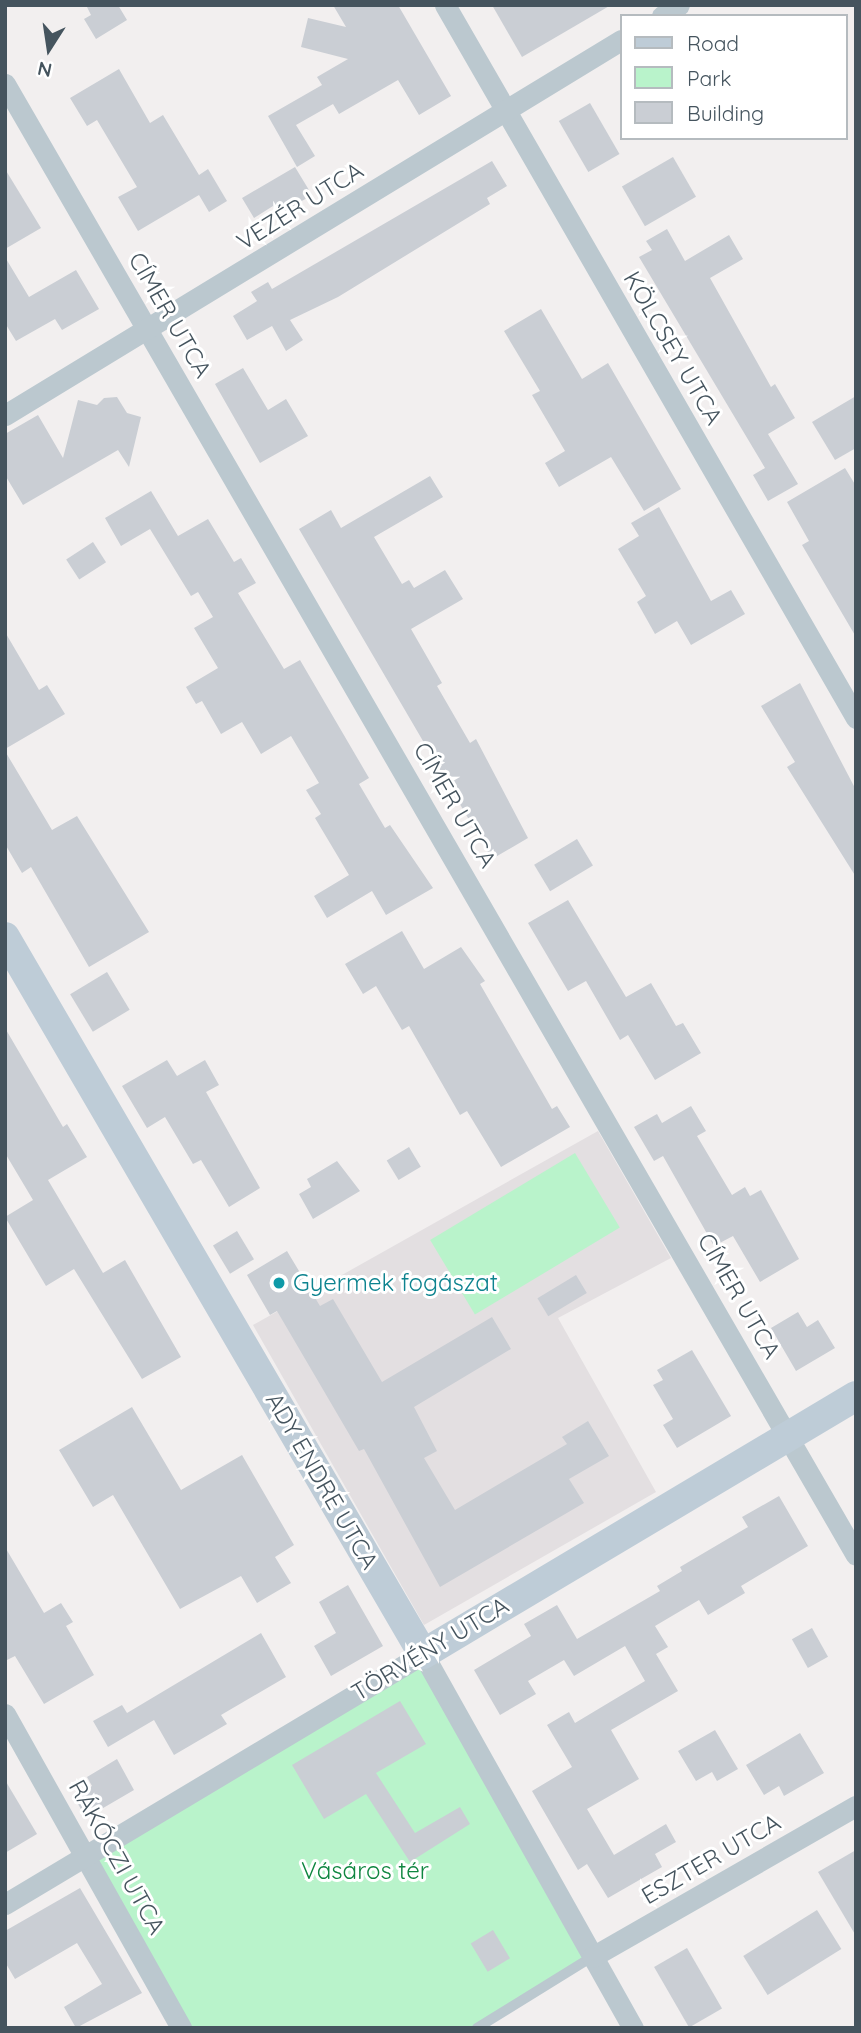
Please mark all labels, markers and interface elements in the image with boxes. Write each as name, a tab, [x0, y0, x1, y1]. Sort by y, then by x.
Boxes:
north arrow	[14, 14, 84, 84]
legend	[620, 14, 847, 140]
text: Road	[687, 30, 739, 56]
text: N	[35, 56, 54, 83]
text: Park	[687, 65, 731, 91]
text: Building	[687, 100, 764, 126]
street label: VEZÉR UTCA	[231, 156, 369, 256]
street label: CÍMER UTCA	[123, 247, 217, 383]
street label: KÖLCSEY UTCA	[617, 266, 729, 430]
street label: CÍMER UTCA	[408, 737, 502, 873]
street label: CÍMER UTCA	[692, 1228, 786, 1364]
place label: Gyermek fogászat	[293, 1269, 498, 1297]
marker: Gyermek fogászat	[271, 1275, 287, 1291]
street label: ADY ENDRE UTCA	[260, 1388, 384, 1574]
street label: TÖRVÉNY UTCA	[346, 1591, 514, 1707]
street label: RÁKÓCZI UTCA	[63, 1775, 171, 1939]
street label: ESZTER UTCA	[636, 1808, 786, 1910]
park label: Vásáros tér	[301, 1857, 429, 1885]

